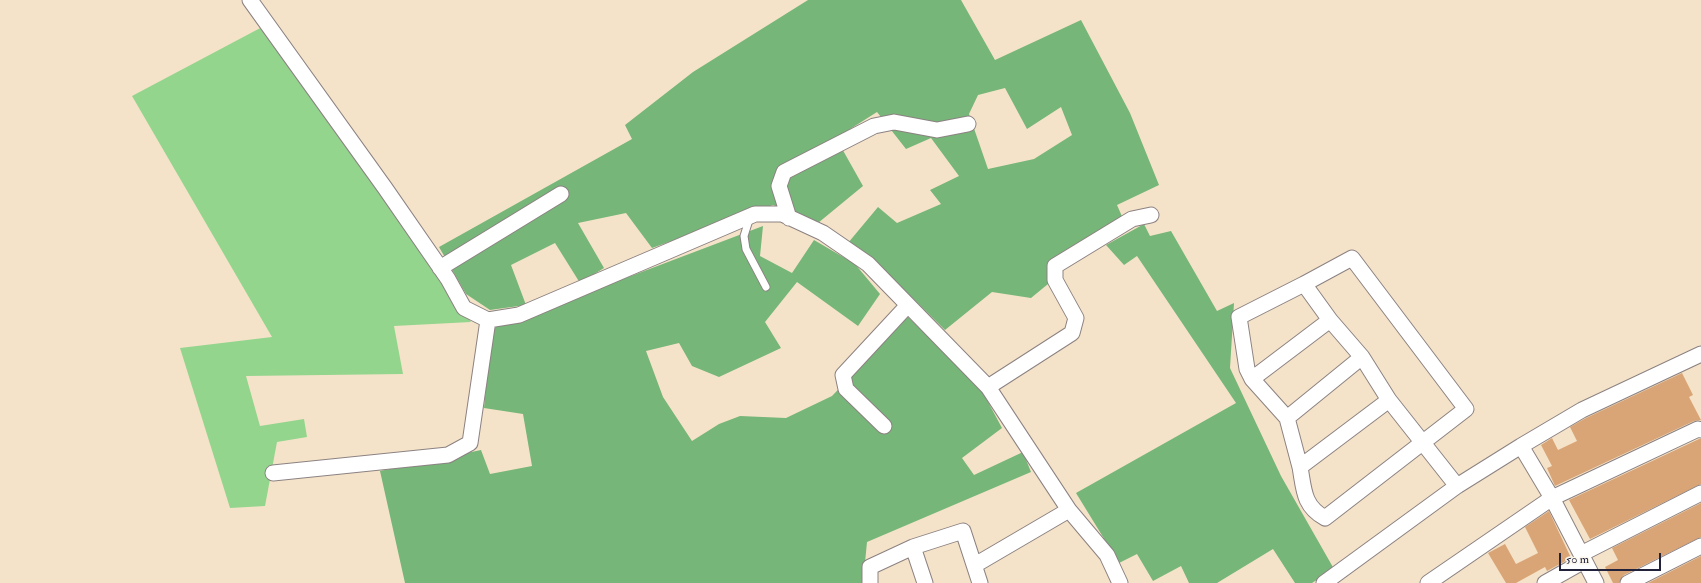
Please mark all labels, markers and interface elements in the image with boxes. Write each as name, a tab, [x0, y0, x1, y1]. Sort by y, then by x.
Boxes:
scale bar	[1561, 545, 1663, 571]
text: 50 m	[1566, 552, 1589, 567]

